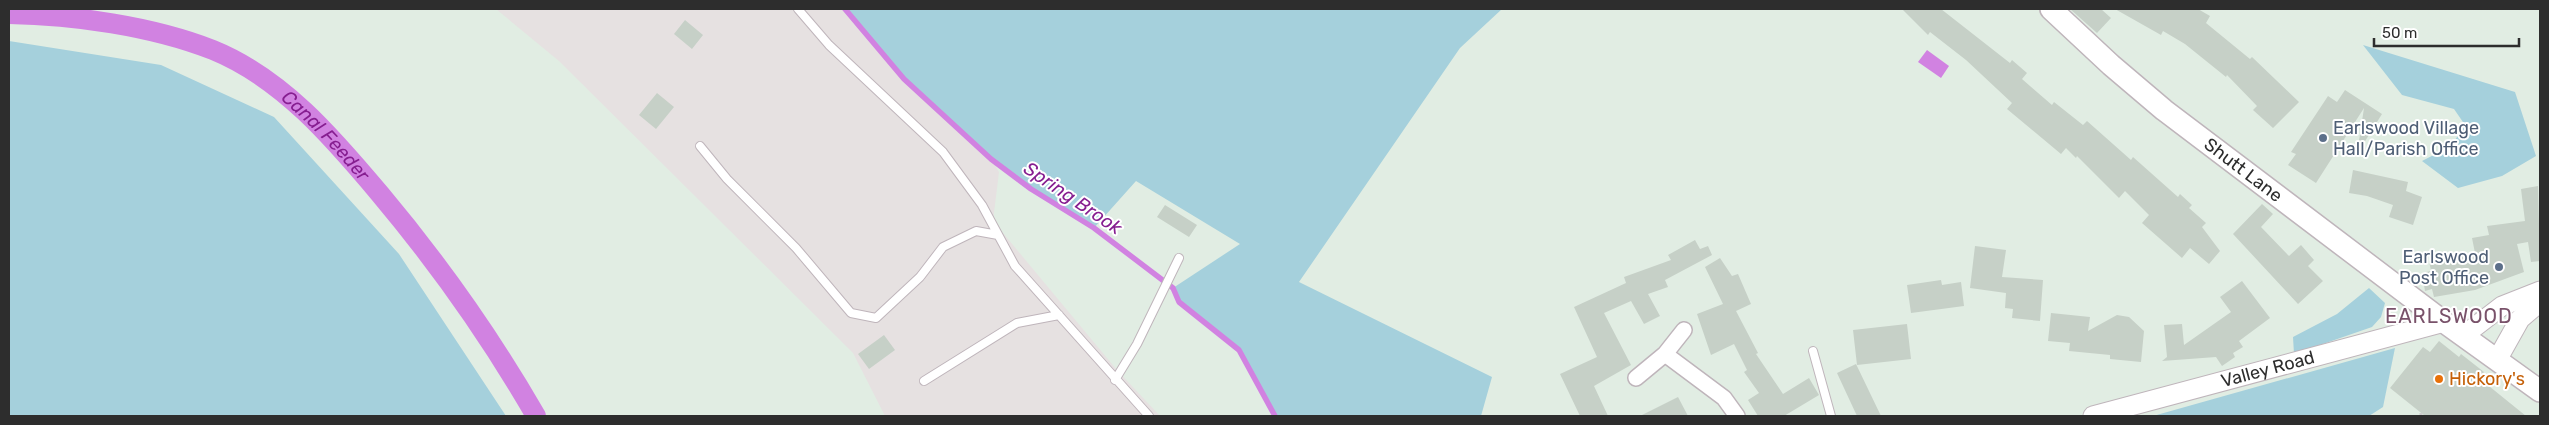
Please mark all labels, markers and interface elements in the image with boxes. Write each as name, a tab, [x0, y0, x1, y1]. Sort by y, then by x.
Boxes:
scale bar	[2374, 15, 2519, 47]
text: 50 m	[2382, 24, 2417, 42]
water label: Canal Feeder	[277, 85, 376, 186]
place label: Earlswood Village Hall/Parish Office	[2333, 117, 2479, 160]
marker: Earlswood Village Hall/Parish Office	[2317, 132, 2329, 144]
street label: Shutt Lane	[2200, 133, 2287, 207]
water label: Spring Brook	[1019, 157, 1127, 239]
place label: Earlswood Post Office	[2399, 246, 2489, 289]
marker: Earlswood Post Office	[2493, 261, 2505, 273]
district label: EARLSWOOD	[2385, 304, 2513, 328]
street label: Valley Road	[2219, 346, 2317, 392]
place label: Hickory's	[2449, 368, 2525, 390]
marker: Hickory's	[2433, 373, 2445, 385]

